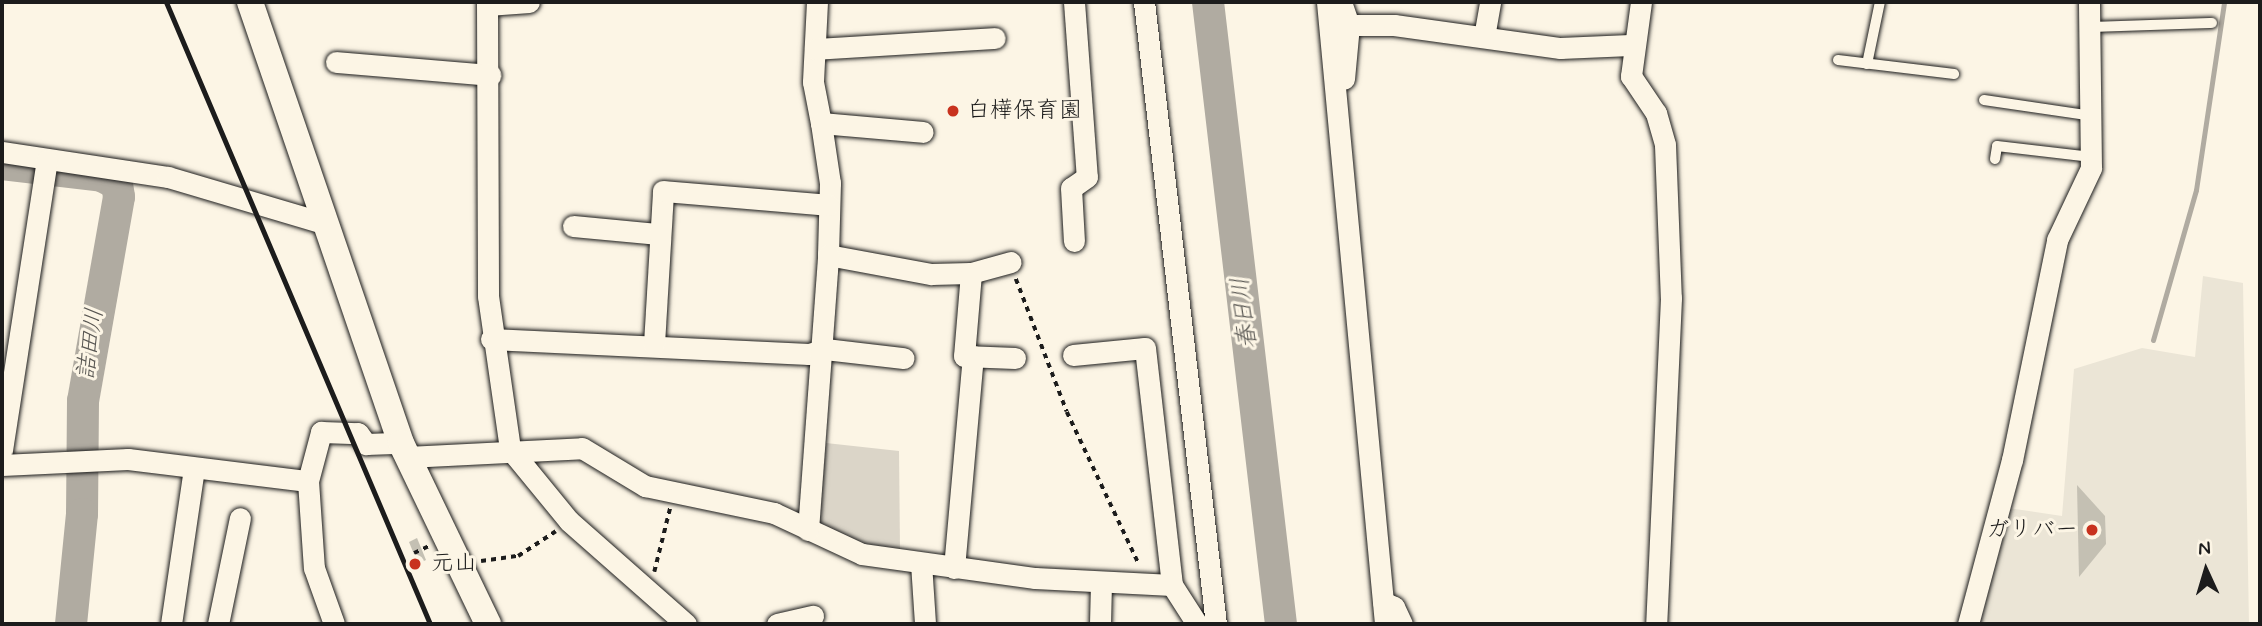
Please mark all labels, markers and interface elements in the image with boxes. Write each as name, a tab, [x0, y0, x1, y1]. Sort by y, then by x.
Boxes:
place label: 白樺保育園	[967, 97, 1082, 125]
marker: 白樺保育園	[945, 103, 961, 119]
water label: 春日川	[1226, 276, 1264, 350]
water label: 詰田川	[72, 306, 110, 382]
place label: ガリバー	[1986, 516, 2078, 544]
marker: ガリバー	[2084, 522, 2100, 538]
north arrow	[2171, 535, 2241, 605]
text: N	[2197, 536, 2212, 561]
place label: 元山	[431, 550, 477, 578]
marker: 元山	[405, 554, 425, 574]

